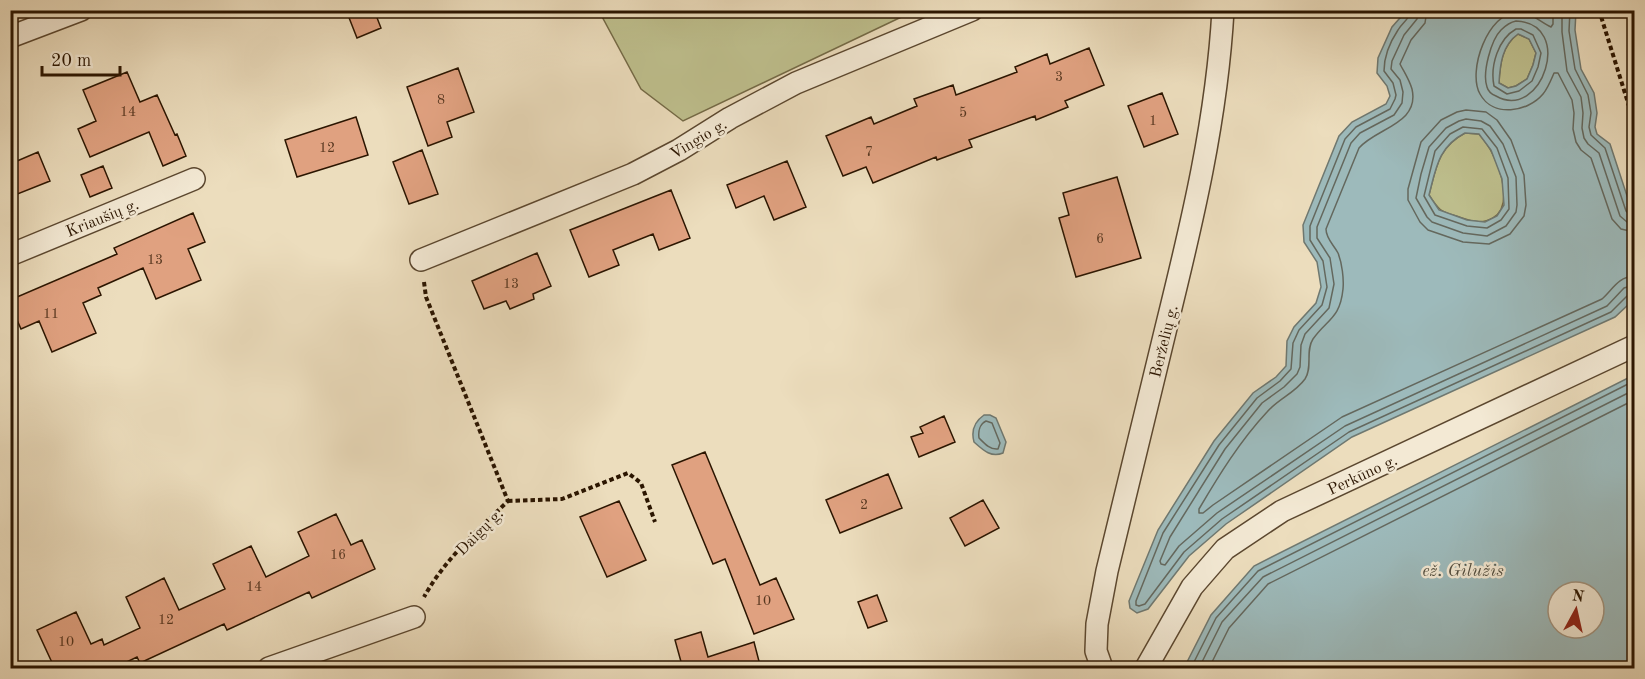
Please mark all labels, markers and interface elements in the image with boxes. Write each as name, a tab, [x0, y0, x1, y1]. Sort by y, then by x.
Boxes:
scale bar	[42, 39, 120, 77]
text: 20 m	[51, 52, 91, 70]
house number: 3	[1055, 70, 1063, 84]
house number: 8	[437, 93, 445, 107]
house number: 14	[120, 105, 136, 119]
house number: 5	[959, 106, 967, 120]
house number: 1	[1149, 114, 1157, 128]
street label: Vingio g.	[668, 117, 730, 163]
house number: 12	[319, 141, 335, 155]
house number: 7	[865, 145, 873, 159]
street label: Kriaušių g.	[64, 197, 141, 241]
house number: 6	[1096, 232, 1104, 246]
house number: 13	[147, 253, 163, 267]
house number: 13	[503, 277, 519, 291]
street label: Berželių g.	[1148, 304, 1182, 379]
house number: 11	[43, 307, 59, 321]
street label: Perkūno g.	[1325, 453, 1400, 499]
house number: 2	[860, 498, 868, 512]
street label: Daigų g.	[454, 506, 507, 559]
house number: 16	[330, 548, 346, 562]
water label: ež. Gilužis	[1422, 562, 1504, 580]
house number: 14	[246, 580, 262, 594]
north arrow	[1546, 580, 1606, 640]
text: N	[1571, 588, 1586, 606]
house number: 10	[755, 594, 771, 608]
house number: 12	[158, 613, 174, 627]
house number: 10	[58, 635, 74, 649]

